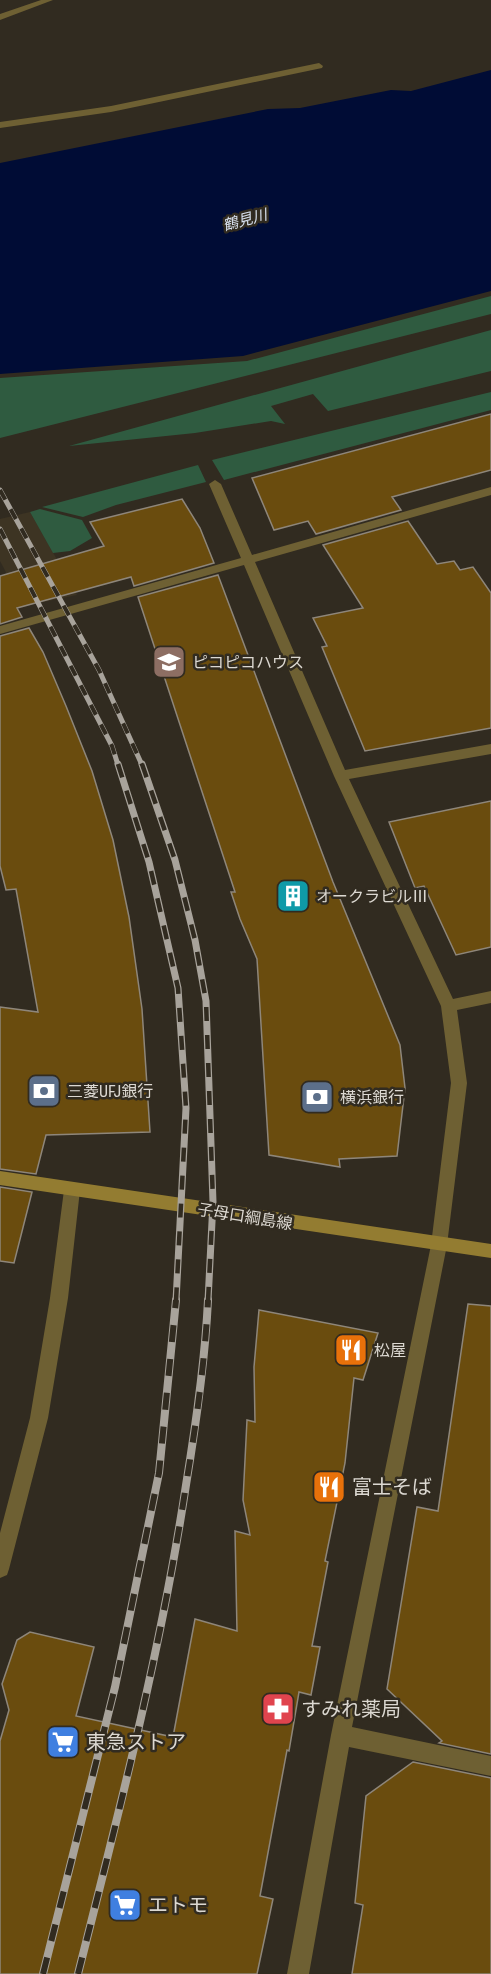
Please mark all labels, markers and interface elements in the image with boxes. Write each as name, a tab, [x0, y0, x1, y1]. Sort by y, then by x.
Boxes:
water label: 鶴見川	[221, 205, 271, 235]
school or university icon: ピコピコハウス	[151, 644, 187, 680]
place label: ピコピコハウス	[192, 653, 304, 672]
building icon: オークラビルⅢ	[275, 878, 311, 914]
place label: オークラビルⅢ	[316, 887, 428, 906]
bank icon: 三菱UFJ銀行	[26, 1073, 62, 1109]
bank icon: 横浜銀行	[299, 1079, 335, 1115]
place label: 三菱UFJ銀行	[67, 1082, 153, 1101]
place label: 横浜銀行	[340, 1088, 404, 1107]
street label: 子母口綱島線	[196, 1200, 294, 1233]
restaurant icon: 松屋	[333, 1332, 369, 1368]
place label: 松屋	[374, 1341, 406, 1360]
restaurant icon: 富士そば	[311, 1469, 347, 1505]
place label: 富士そば	[352, 1475, 432, 1499]
pharmacy icon: すみれ薬局	[260, 1691, 296, 1727]
place label: すみれ薬局	[301, 1697, 401, 1721]
supermarket icon: 東急ストア	[45, 1724, 81, 1760]
place label: 東急ストア	[86, 1730, 186, 1754]
supermarket icon: エトモ	[107, 1887, 143, 1923]
place label: エトモ	[148, 1893, 208, 1917]

